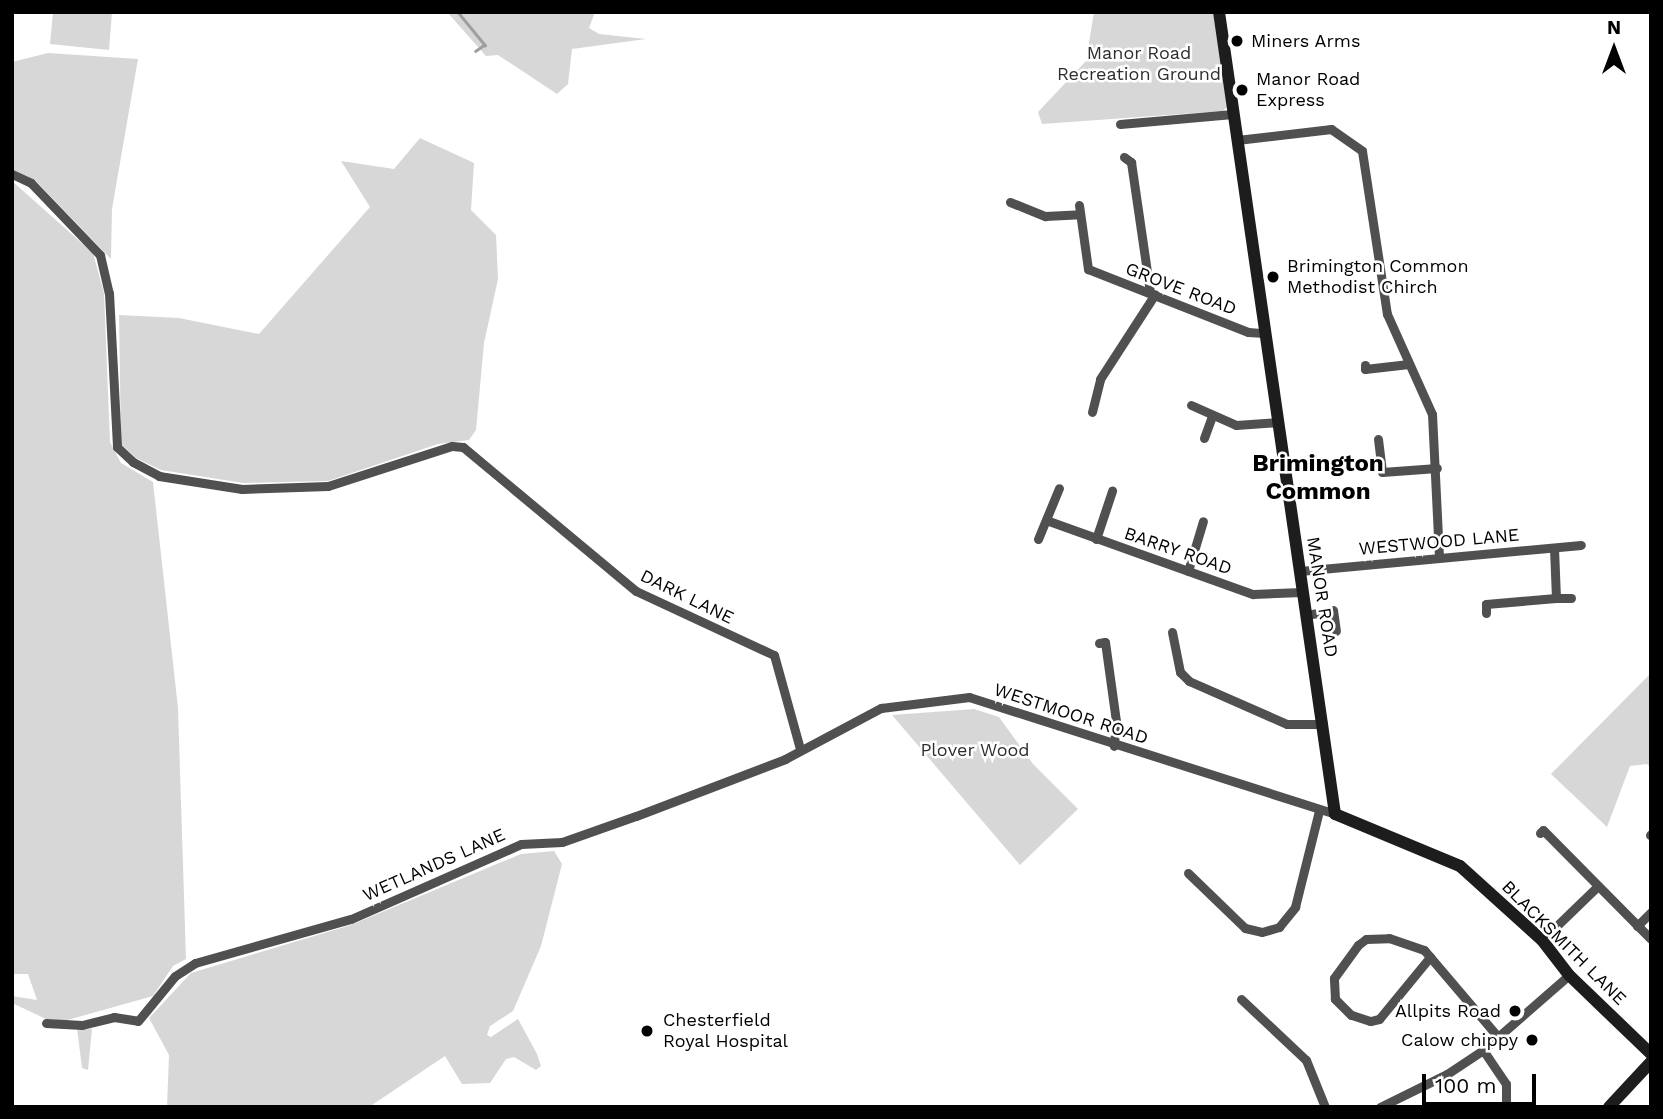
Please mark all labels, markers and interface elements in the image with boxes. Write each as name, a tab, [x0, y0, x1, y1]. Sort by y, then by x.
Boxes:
north arrow	[1579, 14, 1649, 84]
text: N	[1607, 16, 1621, 39]
place label: Miners Arms	[1251, 30, 1361, 52]
marker: Miners Arms	[1229, 33, 1245, 49]
park label: Manor Road Recreation Ground	[1057, 43, 1221, 86]
place label: Manor Road Express	[1256, 69, 1361, 112]
marker: Manor Road Express	[1234, 82, 1250, 98]
place label: Brimington Common Methodist Chirch	[1287, 256, 1469, 298]
street label: GROVE ROAD	[1122, 258, 1240, 320]
marker: Brimington Common Methodist Chirch	[1265, 269, 1281, 285]
district label: Brimington Common	[1252, 450, 1384, 506]
street label: BARRY ROAD	[1121, 522, 1235, 580]
street label: WESTWOOD LANE	[1358, 524, 1520, 560]
street label: MANOR ROAD	[1302, 535, 1342, 659]
street label: DARK LANE	[637, 565, 737, 629]
street label: WESTMOOR ROAD	[991, 679, 1151, 749]
park label: Plover Wood	[920, 739, 1030, 761]
street label: WETLANDS LANE	[359, 824, 509, 906]
street label: BLACKSMITH LANE	[1497, 876, 1631, 1010]
place label: Allpits Road	[1395, 1000, 1501, 1022]
marker: Allpits Road	[1507, 1003, 1523, 1019]
place label: Chesterfield Royal Hospital	[663, 1010, 789, 1052]
marker: Chesterfield Royal Hospital	[637, 1021, 657, 1041]
place label: Calow chippy	[1401, 1029, 1518, 1051]
marker: Calow chippy	[1524, 1032, 1540, 1048]
scale bar	[1425, 1060, 1539, 1104]
text: 100 m	[1435, 1073, 1497, 1098]

